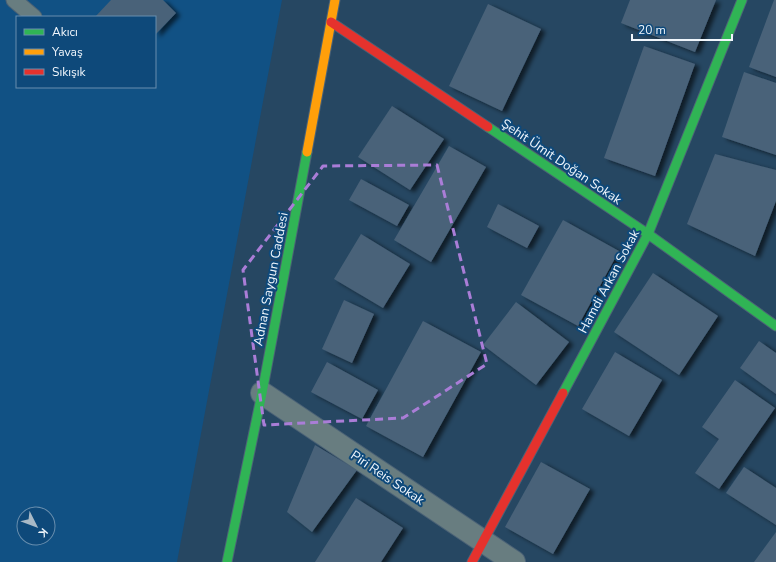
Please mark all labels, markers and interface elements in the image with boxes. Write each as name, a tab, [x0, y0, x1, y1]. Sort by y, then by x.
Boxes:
legend	[16, 16, 156, 88]
scale bar	[632, 16, 732, 42]
text: 20 m	[638, 22, 666, 38]
text: Akıcı	[52, 24, 78, 40]
text: Yavaş	[51, 44, 83, 60]
text: Sıkışık	[52, 64, 87, 80]
street label: Şehit Ümit Doğan Sokak	[498, 114, 626, 209]
street label: Adnan Saygun Caddesi	[249, 211, 293, 348]
street label: Hamdi Arkan Sokak	[574, 226, 644, 336]
street label: Piri Reis Sokak	[347, 446, 428, 509]
north arrow	[16, 506, 56, 546]
text: K	[35, 525, 51, 541]

